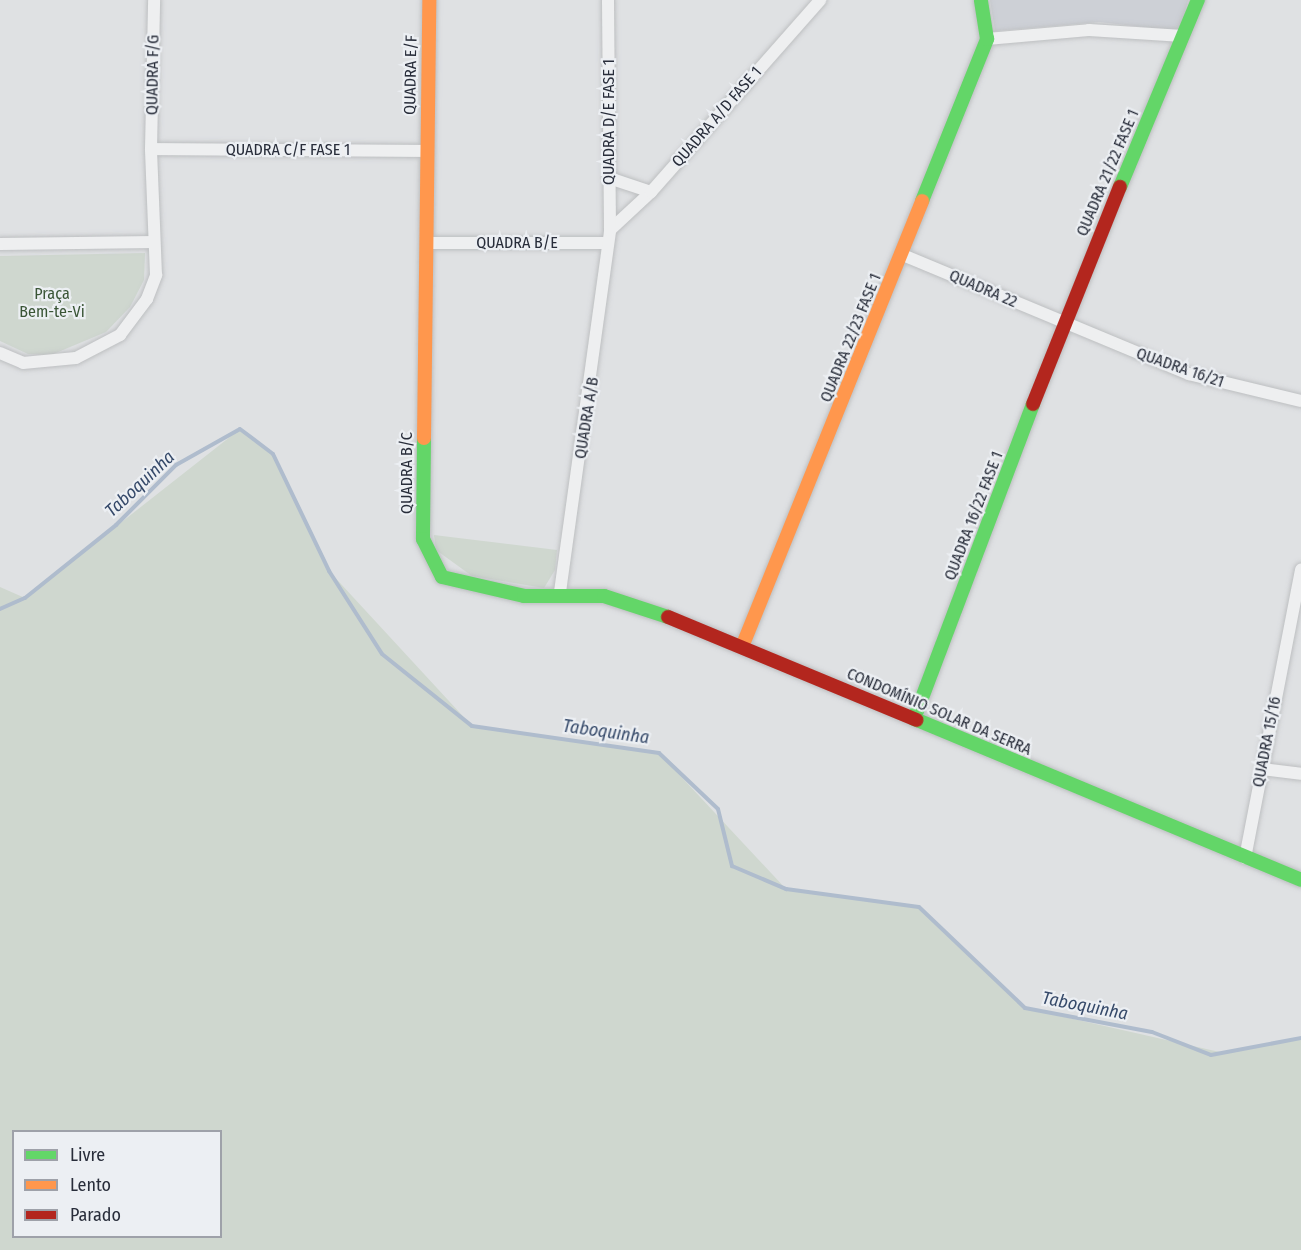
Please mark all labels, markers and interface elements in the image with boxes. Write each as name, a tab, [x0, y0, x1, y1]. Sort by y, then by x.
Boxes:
street label: QUADRA F/G	[143, 35, 163, 115]
street label: QUADRA E/F	[401, 35, 421, 115]
street label: QUADRA D/E FASE 1	[599, 59, 619, 185]
street label: QUADRA A/D FASE 1	[668, 63, 766, 171]
street label: QUADRA 21/22 FASE 1	[1073, 107, 1143, 239]
street label: QUADRA C/F FASE 1	[226, 140, 350, 160]
street label: QUADRA B/E	[476, 233, 558, 253]
street label: QUADRA 22	[946, 266, 1020, 312]
street label: QUADRA 22/23 FASE 1	[816, 271, 886, 405]
park label: Praça Bem-te-Vi	[19, 284, 85, 322]
street label: QUADRA 16/21	[1134, 344, 1226, 392]
street label: QUADRA A/B	[571, 376, 603, 460]
street label: QUADRA B/C	[397, 432, 417, 514]
water label: Taboquinha	[101, 446, 179, 522]
street label: QUADRA 16/22 FASE 1	[941, 449, 1007, 583]
street label: CONDOMÍNIO SOLAR DA SERRA	[844, 664, 1034, 760]
street label: QUADRA 15/16	[1249, 695, 1285, 789]
water label: Taboquinha	[561, 715, 651, 749]
water label: Taboquinha	[1040, 987, 1130, 1025]
legend	[12, 1130, 222, 1238]
text: Livre	[70, 1144, 105, 1166]
text: Lento	[70, 1174, 111, 1196]
text: Parado	[70, 1204, 121, 1226]

